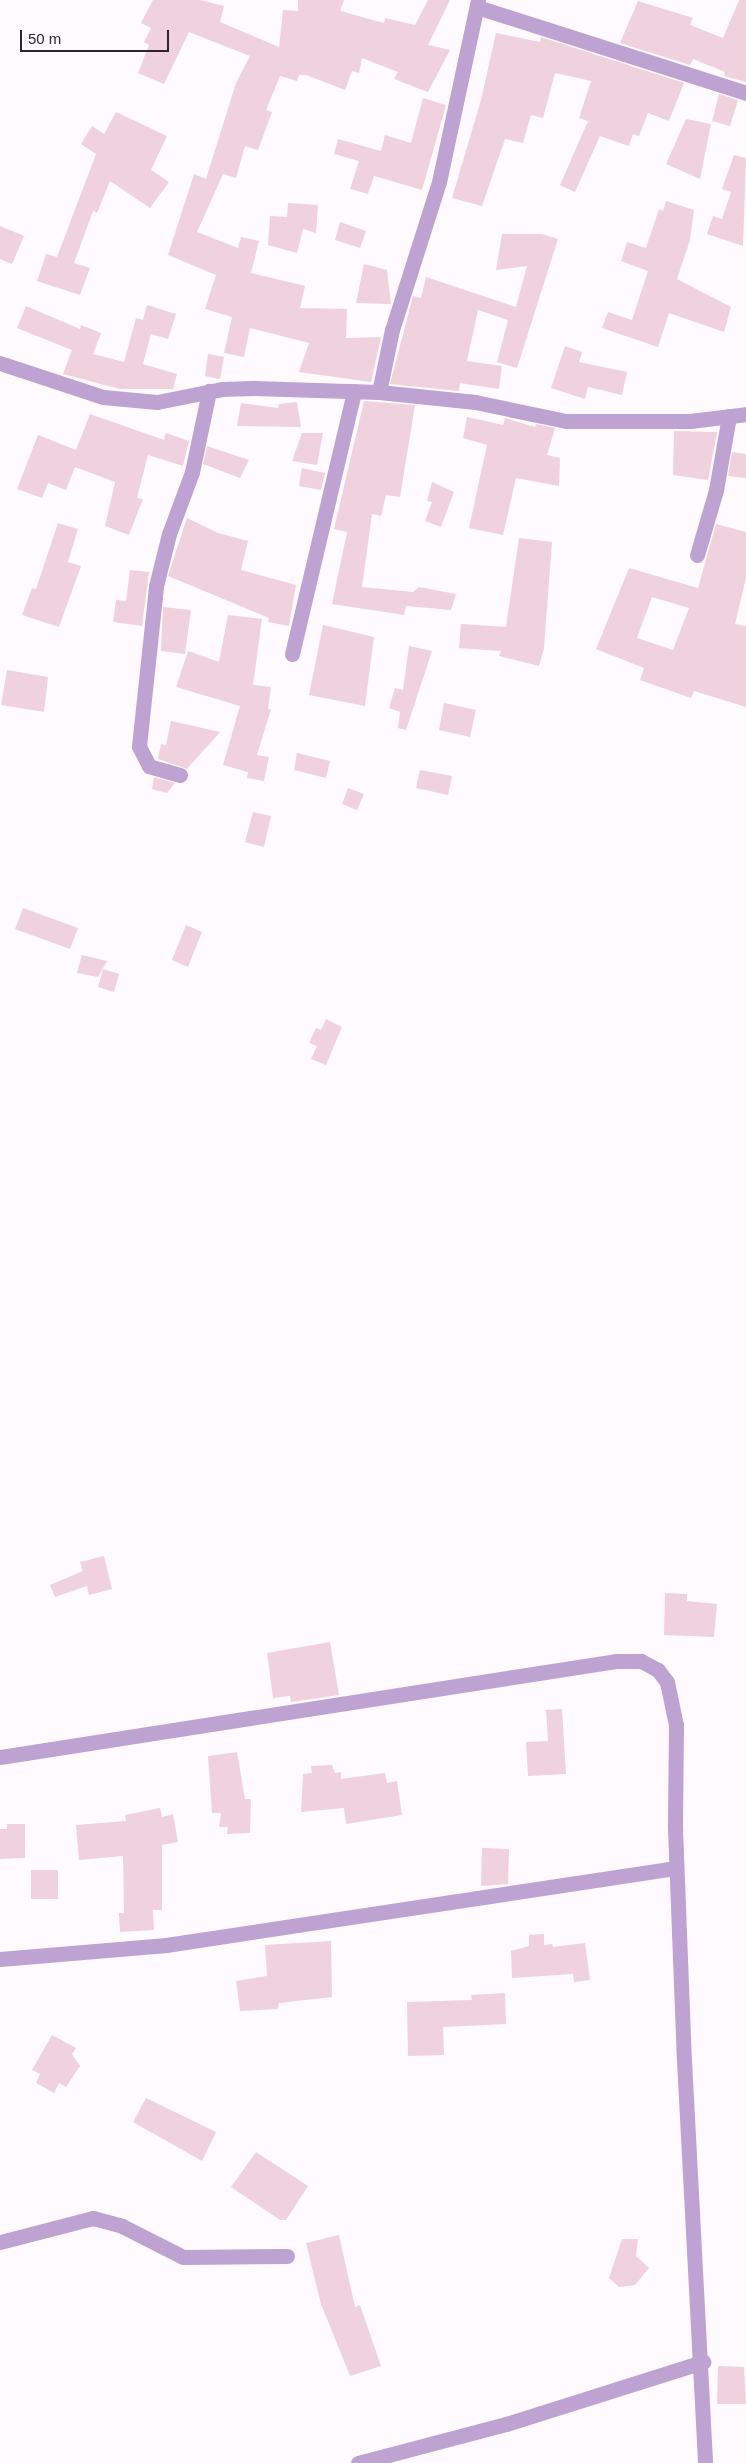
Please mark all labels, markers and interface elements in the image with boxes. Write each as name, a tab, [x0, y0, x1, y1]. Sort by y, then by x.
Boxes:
scale bar	[22, 20, 171, 52]
text: 50 m	[28, 30, 61, 47]

